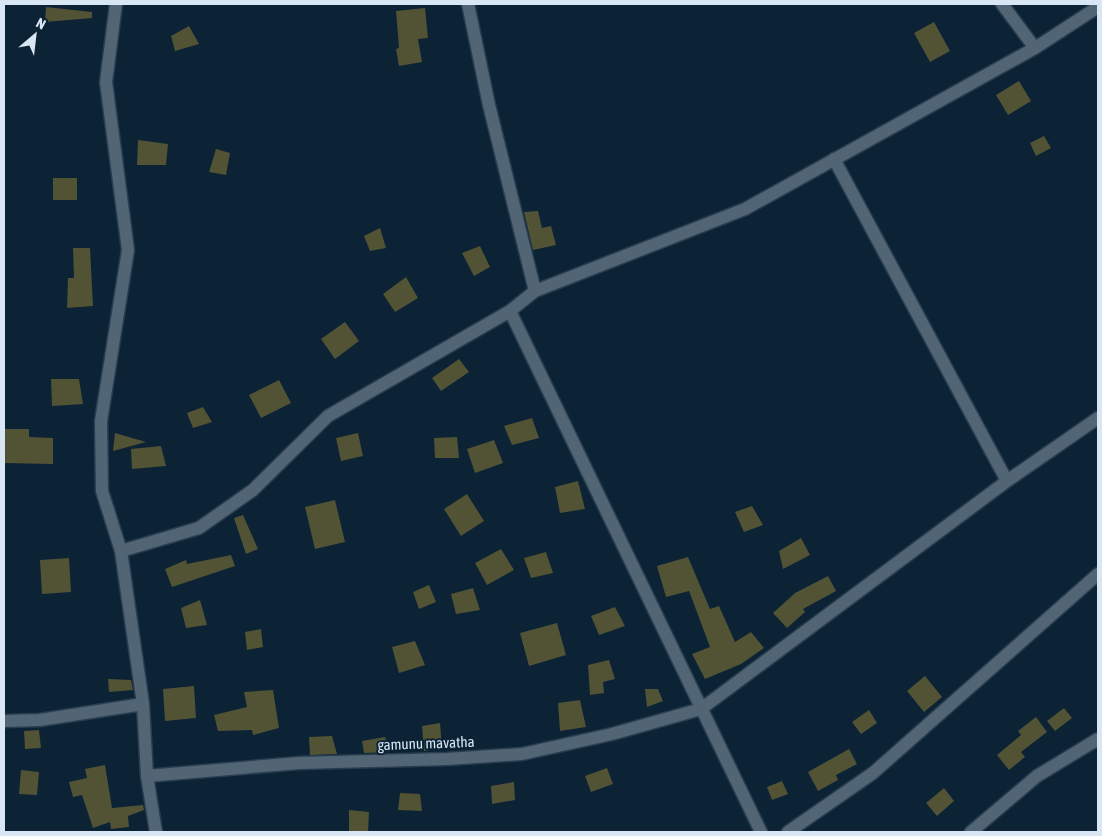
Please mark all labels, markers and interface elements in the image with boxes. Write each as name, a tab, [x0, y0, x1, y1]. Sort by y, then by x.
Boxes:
north arrow	[10, 10, 60, 60]
text: N	[34, 15, 49, 33]
street label: gamunu mavatha	[377, 733, 475, 753]

